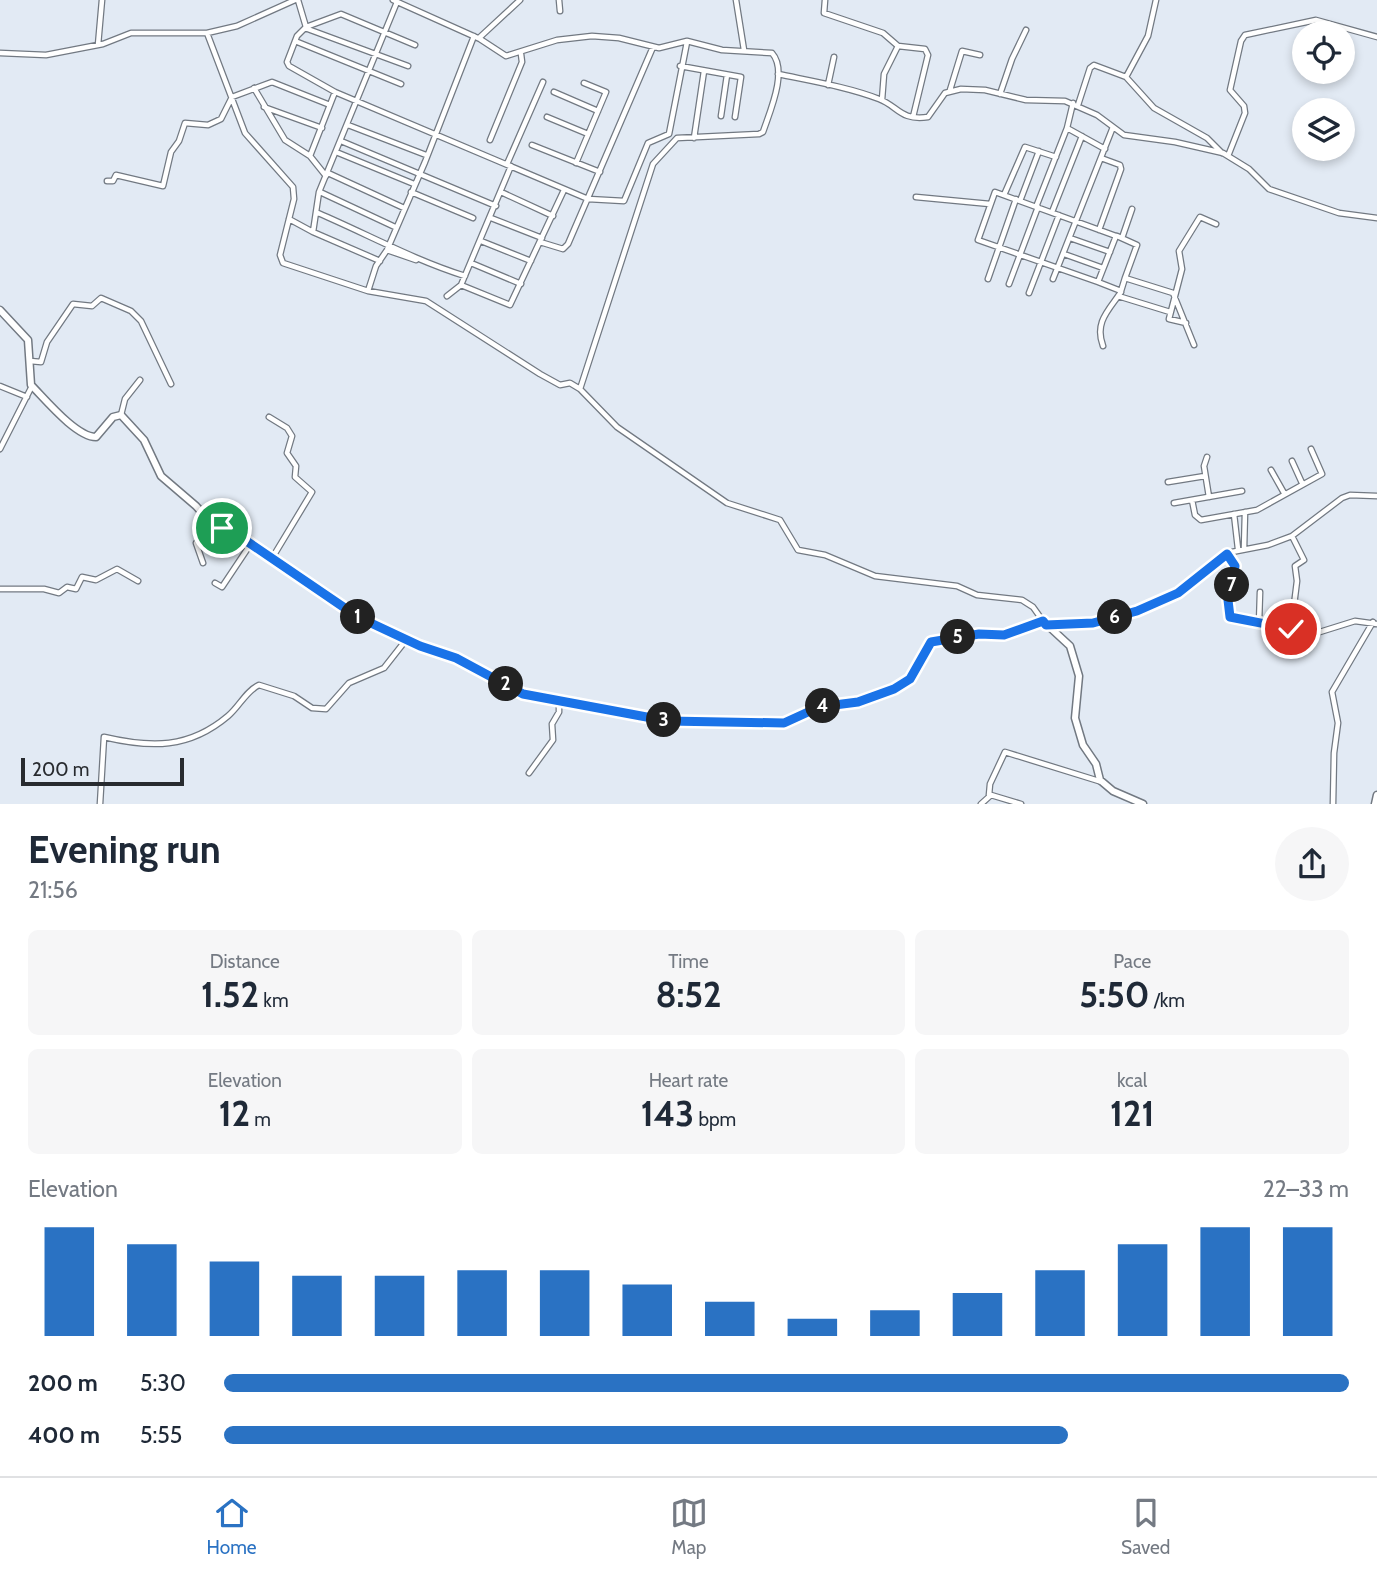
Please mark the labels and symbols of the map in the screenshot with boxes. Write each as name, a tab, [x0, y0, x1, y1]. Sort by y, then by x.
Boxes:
pin	[192, 498, 252, 558]
pin: 7	[1214, 568, 1250, 602]
pin	[1261, 599, 1321, 659]
pin: 1	[340, 600, 376, 634]
pin: 6	[1098, 600, 1132, 634]
pin: 5	[940, 620, 976, 654]
pin: 2	[489, 666, 524, 702]
pin: 4	[806, 688, 840, 724]
pin: 3	[646, 702, 682, 738]
scale bar	[21, 755, 184, 787]

